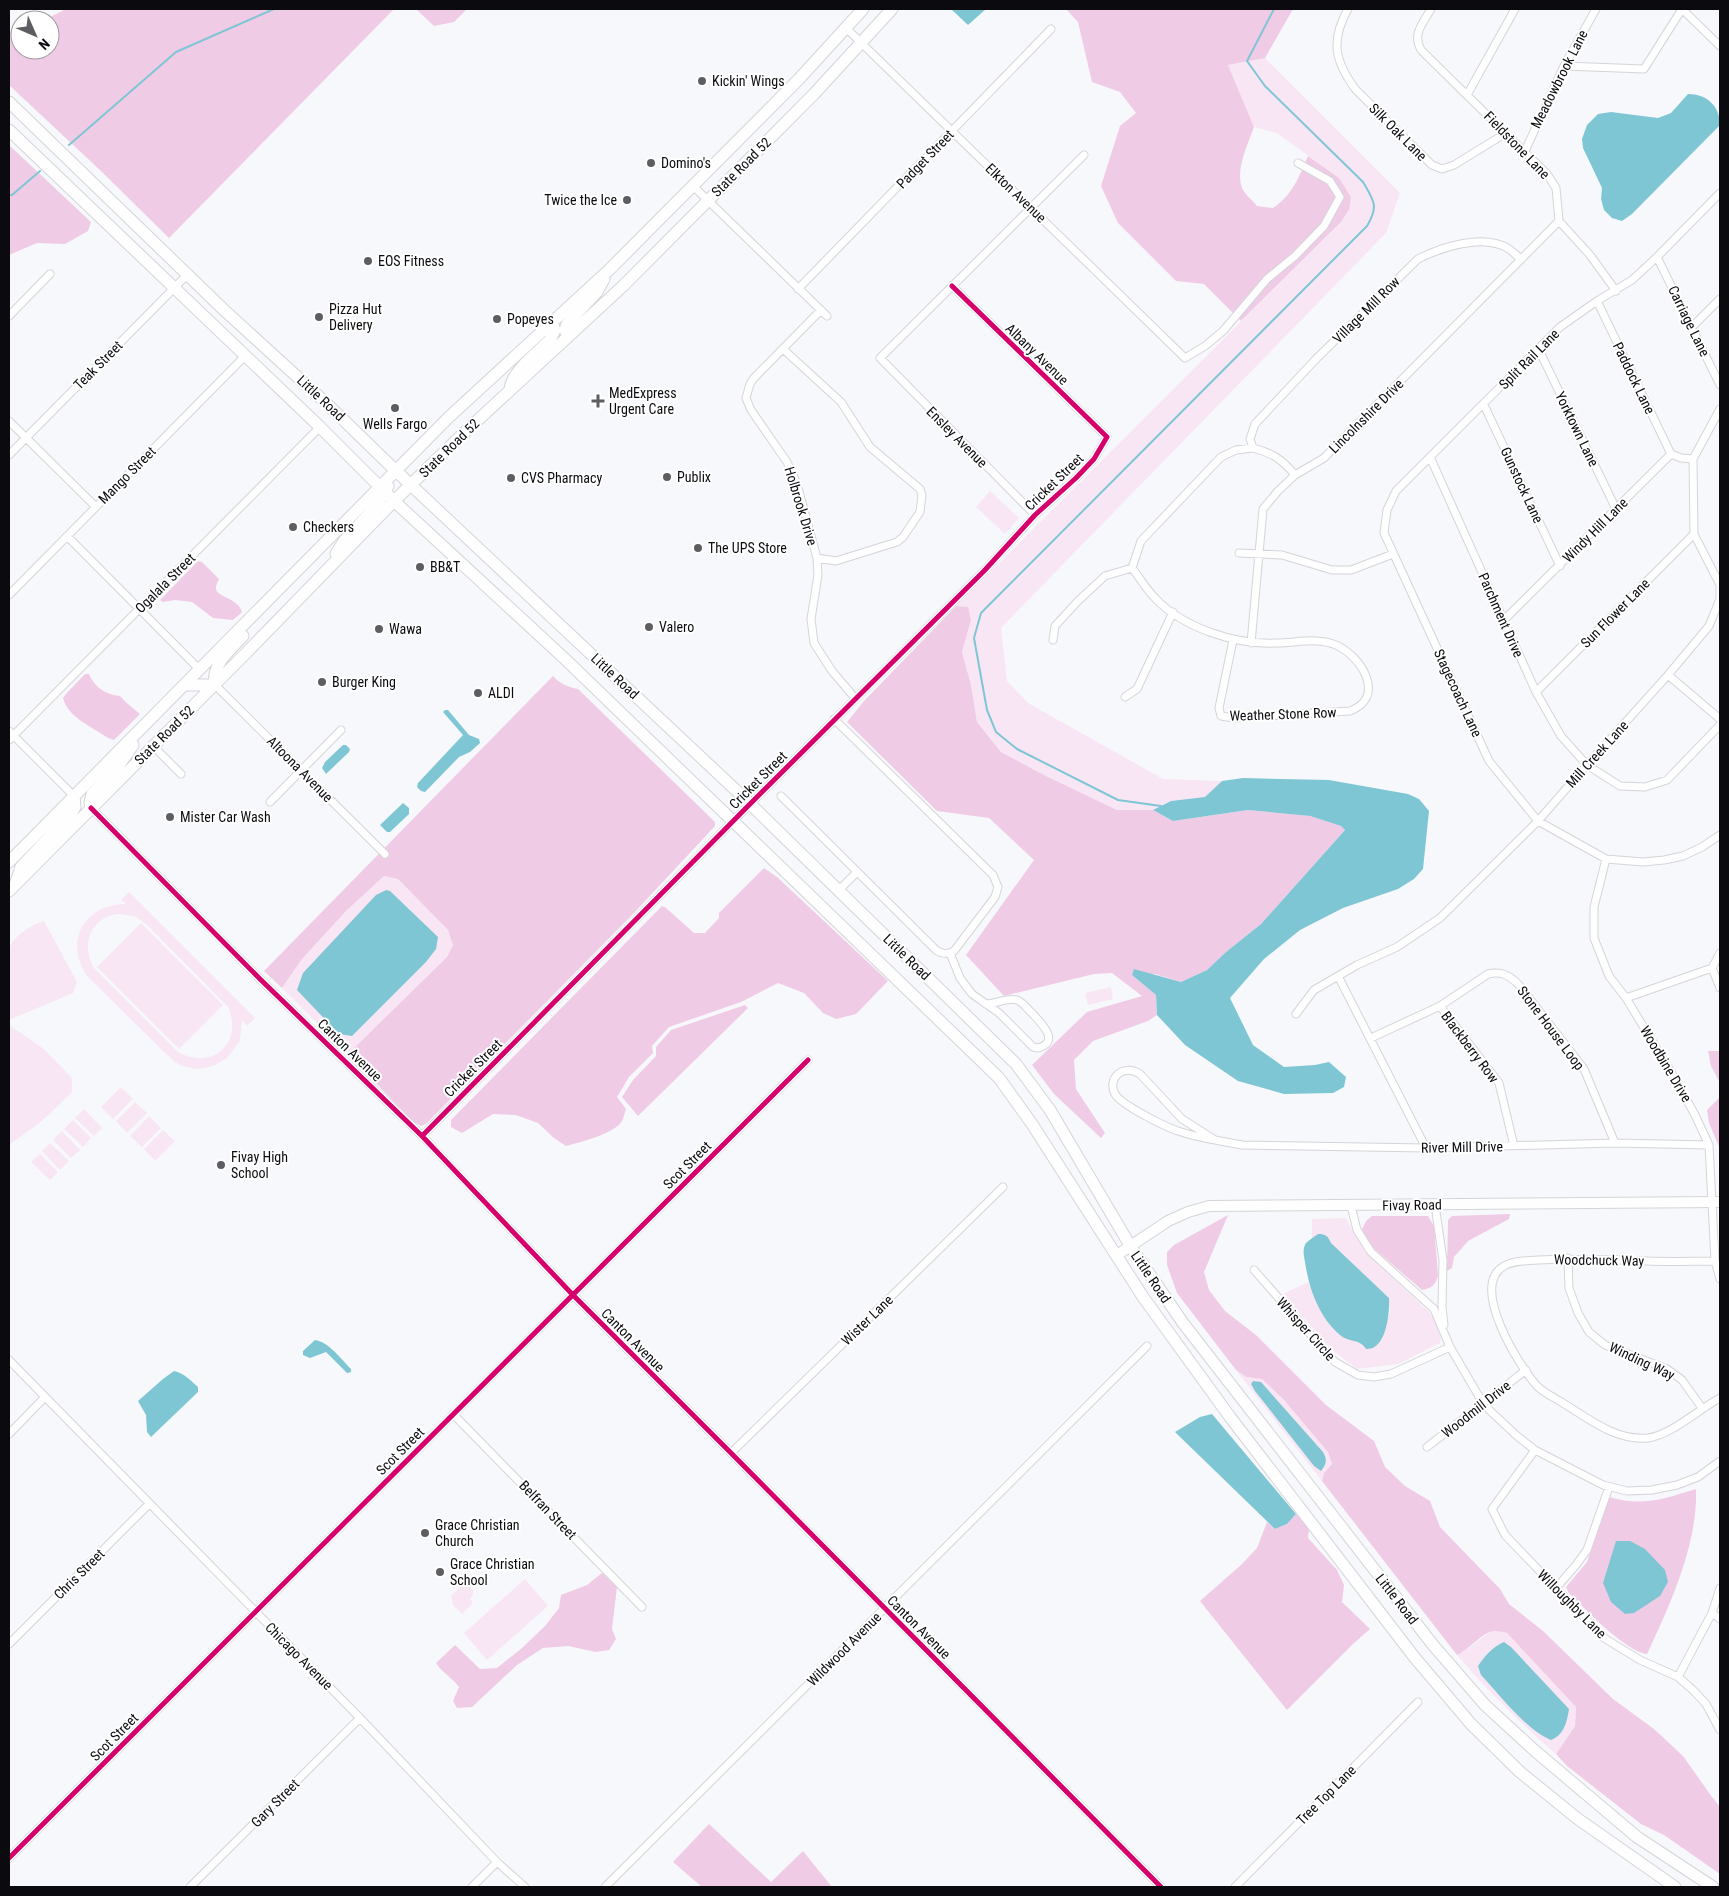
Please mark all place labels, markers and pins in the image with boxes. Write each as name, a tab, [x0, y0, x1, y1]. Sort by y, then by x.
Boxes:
place label: Kickin' Wings	[712, 73, 785, 89]
marker: Kickin' Wings	[696, 75, 708, 87]
place label: Domino's	[661, 155, 711, 171]
marker: Domino's	[645, 157, 657, 169]
place label: Twice the Ice	[544, 192, 617, 208]
marker: Twice the Ice	[621, 194, 633, 206]
place label: EOS Fitness	[378, 253, 444, 269]
marker: EOS Fitness	[362, 255, 374, 267]
place label: Pizza Hut Delivery	[329, 301, 382, 333]
marker: Pizza Hut Delivery	[313, 311, 325, 323]
place label: Popeyes	[507, 311, 554, 327]
marker: Popeyes	[491, 313, 503, 325]
place label: MedExpress Urgent Care	[609, 385, 677, 417]
marker: MedExpress Urgent Care	[591, 394, 605, 408]
marker: Wells Fargo	[389, 402, 401, 414]
place label: Wells Fargo	[363, 416, 427, 432]
place label: Publix	[677, 469, 711, 485]
place label: CVS Pharmacy	[521, 470, 602, 486]
marker: Publix	[661, 471, 673, 483]
marker: CVS Pharmacy	[505, 472, 517, 484]
place label: Checkers	[303, 519, 354, 535]
marker: Checkers	[287, 521, 299, 533]
place label: The UPS Store	[708, 540, 787, 556]
marker: The UPS Store	[692, 542, 704, 554]
place label: BB&T	[430, 559, 460, 575]
marker: BB&T	[414, 561, 426, 573]
place label: Valero	[659, 619, 694, 635]
place label: Wawa	[389, 621, 422, 637]
marker: Valero	[643, 621, 655, 633]
marker: Wawa	[373, 623, 385, 635]
place label: Burger King	[332, 674, 396, 690]
marker: Burger King	[316, 676, 328, 688]
place label: ALDI	[488, 685, 514, 701]
marker: ALDI	[472, 687, 484, 699]
place label: Mister Car Wash	[180, 809, 271, 825]
marker: Mister Car Wash	[164, 811, 176, 823]
place label: Fivay High School	[231, 1149, 288, 1181]
marker: Fivay High School	[215, 1159, 227, 1171]
place label: Grace Christian Church	[435, 1517, 520, 1549]
marker: Grace Christian Church	[419, 1527, 431, 1539]
place label: Grace Christian School	[450, 1556, 535, 1588]
marker: Grace Christian School	[434, 1566, 446, 1578]

